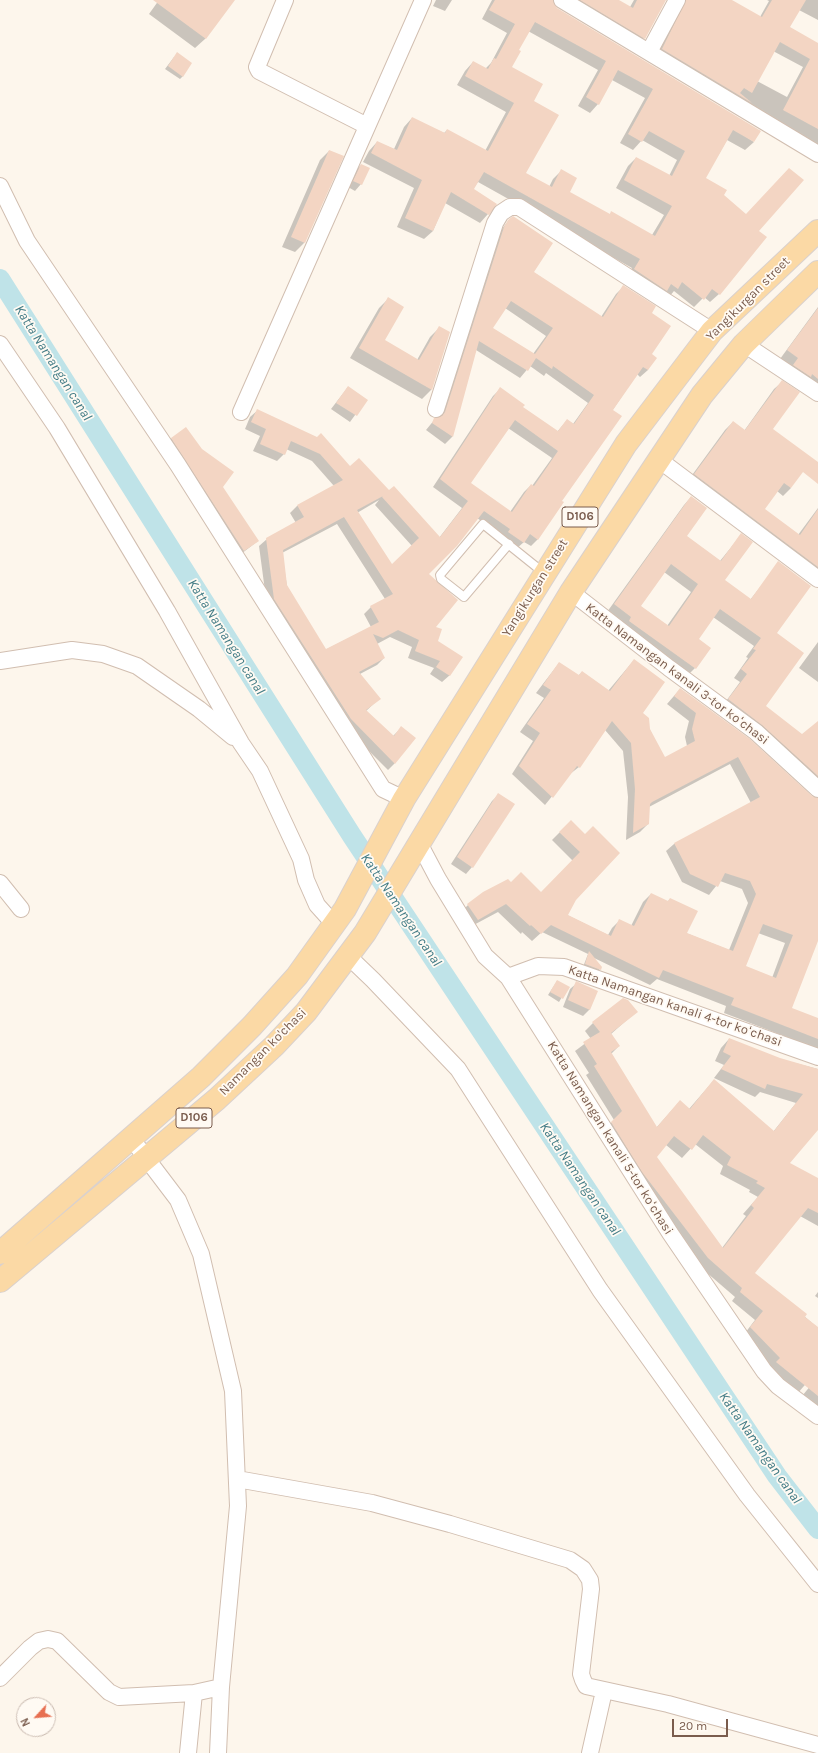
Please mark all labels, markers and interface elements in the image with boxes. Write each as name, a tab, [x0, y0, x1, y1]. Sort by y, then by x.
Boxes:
street label: Yangikurgan street	[703, 254, 793, 344]
water label: Katta Namangan canal	[11, 302, 95, 424]
road number: D106	[562, 507, 598, 527]
street label: Yangikurgan street	[499, 536, 571, 640]
water label: Katta Namangan canal	[184, 576, 268, 698]
street label: Katta Namangan kanali 3-tor koʻchasi	[582, 600, 772, 748]
water label: Katta Namangan canal	[357, 850, 445, 970]
street label: Katta Namangan kanali 4-tor koʻchasi	[566, 962, 784, 1050]
street label: Namangan ko'chasi	[216, 1005, 310, 1099]
street label: Katta Namangan kanali 5-tor koʻchasi	[544, 1038, 676, 1238]
road number: D106	[176, 1108, 212, 1128]
water label: Katta Namangan canal	[536, 1119, 624, 1239]
water label: Katta Namangan canal	[715, 1389, 805, 1507]
north arrow	[16, 1697, 56, 1737]
scale bar	[674, 1711, 730, 1737]
text: N	[18, 1716, 33, 1728]
text: 20 m	[679, 1719, 707, 1733]

